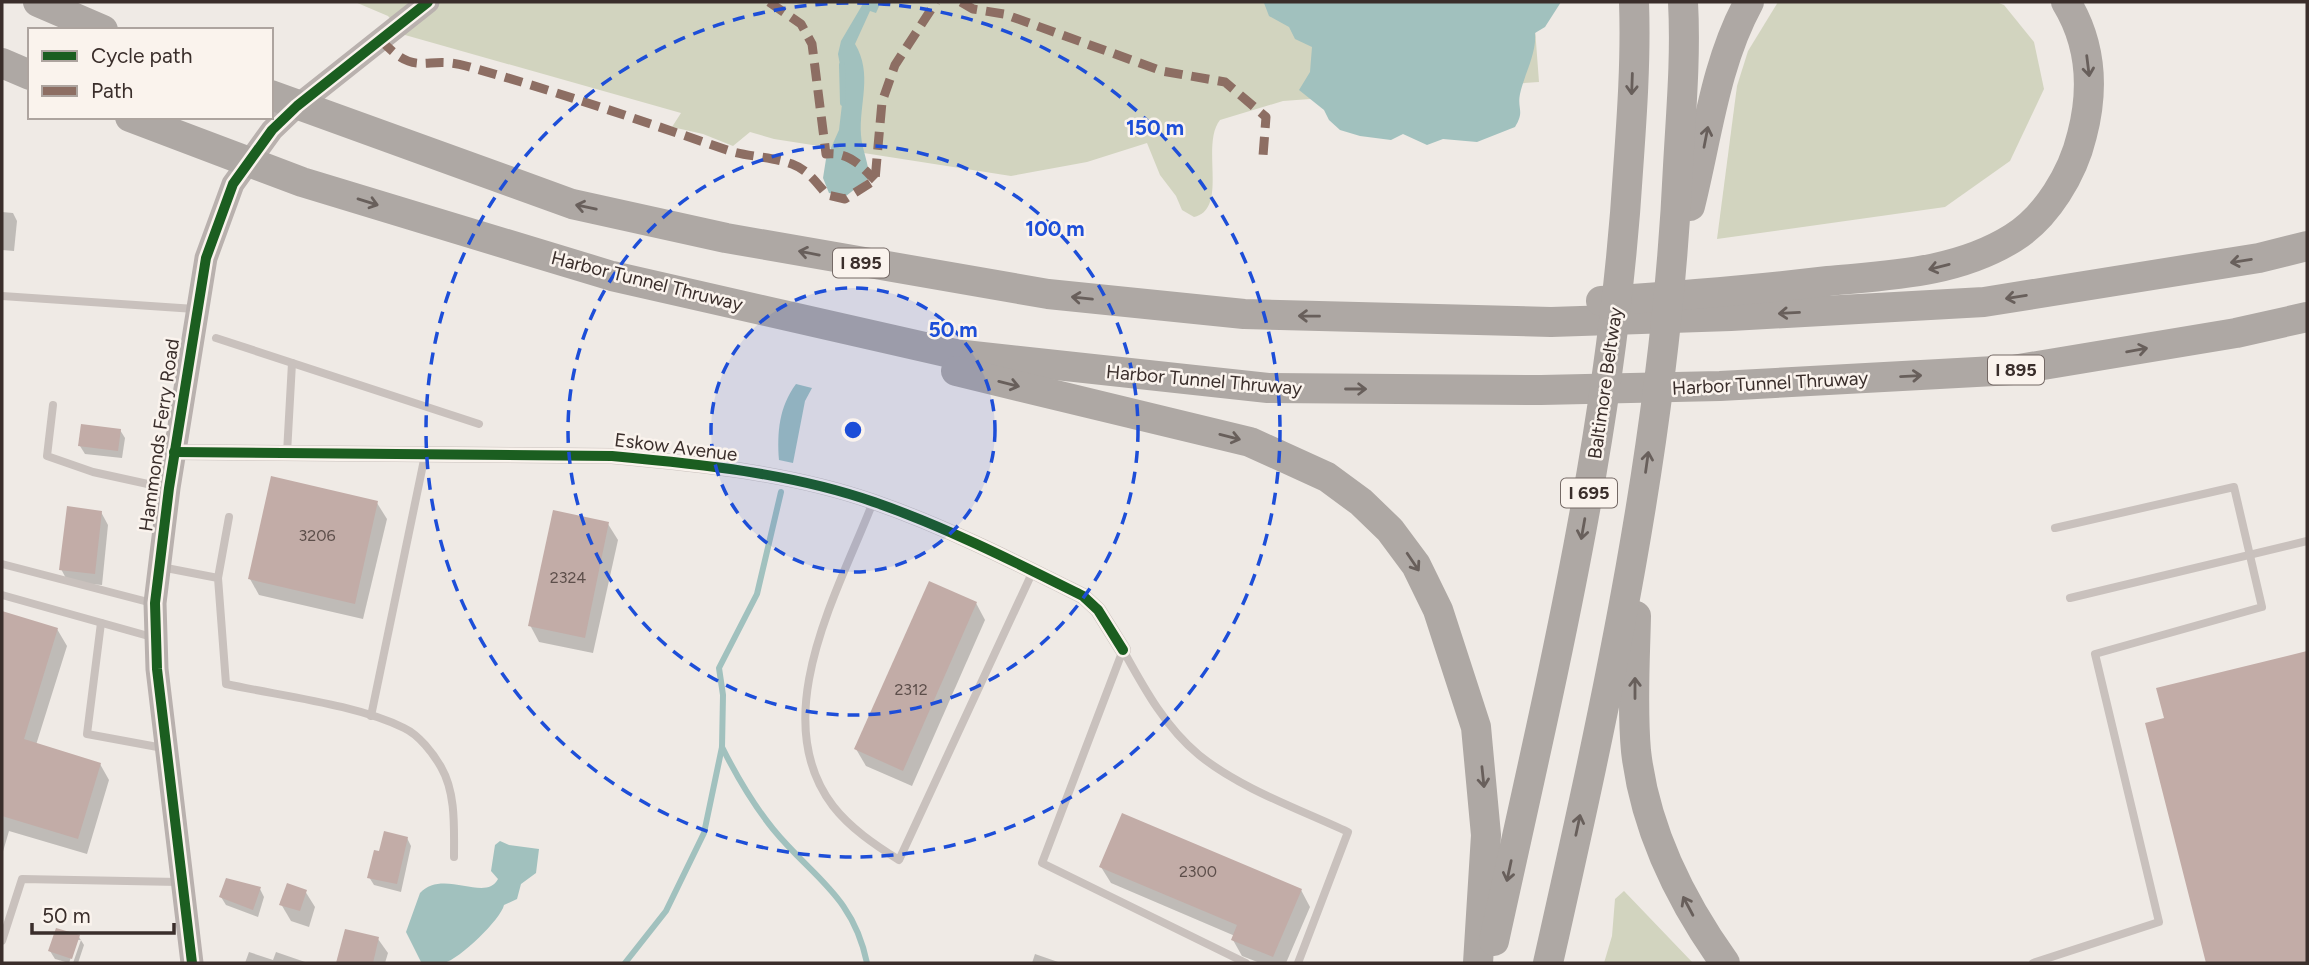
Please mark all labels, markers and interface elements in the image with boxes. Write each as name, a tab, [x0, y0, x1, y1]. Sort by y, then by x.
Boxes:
legend	[28, 28, 273, 119]
text: Cycle path	[91, 43, 192, 68]
one-way arrow	[2082, 54, 2095, 76]
one-way arrow	[1626, 72, 1639, 95]
text: Path	[91, 78, 133, 103]
text: 150 m	[1126, 115, 1184, 140]
one-way arrow	[1700, 126, 1714, 149]
one-way arrow	[356, 197, 378, 210]
one-way arrow	[575, 200, 598, 213]
text: 100 m	[1025, 216, 1085, 241]
street label: Harbor Tunnel Thruway	[549, 246, 745, 316]
one-way arrow	[798, 246, 821, 259]
road number: I 895	[833, 248, 889, 278]
one-way arrow	[2230, 255, 2253, 268]
one-way arrow	[1929, 261, 1951, 274]
one-way arrow	[1071, 291, 1094, 304]
one-way arrow	[2005, 291, 2028, 304]
street label: Baltimore Beltway	[1583, 305, 1627, 461]
one-way arrow	[1778, 307, 1801, 320]
one-way arrow	[1297, 309, 1320, 322]
text: 50 m	[928, 317, 978, 342]
street label: Hammonds Ferry Road	[134, 337, 184, 533]
one-way arrow	[2125, 342, 2147, 356]
road number: I 895	[1988, 356, 2044, 384]
street label: Harbor Tunnel Thruway	[1105, 360, 1303, 400]
street label: Harbor Tunnel Thruway	[1671, 366, 1869, 400]
one-way arrow	[1899, 369, 1922, 382]
one-way arrow	[997, 377, 1020, 391]
one-way arrow	[1344, 382, 1367, 396]
centre of rings	[841, 418, 865, 442]
street label: Eskow Avenue	[613, 428, 739, 466]
one-way arrow	[1218, 431, 1241, 444]
one-way arrow	[1641, 451, 1654, 474]
road number: I 695	[1561, 478, 1617, 508]
one-way arrow	[1576, 517, 1589, 540]
house number: 3206	[299, 526, 335, 545]
one-way arrow	[1406, 552, 1420, 571]
house number: 2324	[550, 568, 586, 587]
one-way arrow	[1628, 677, 1642, 700]
house number: 2312	[894, 680, 928, 699]
one-way arrow	[1476, 765, 1489, 788]
one-way arrow	[1572, 814, 1586, 837]
one-way arrow	[1502, 859, 1516, 882]
house number: 2300	[1179, 862, 1217, 881]
scale bar	[32, 892, 173, 936]
one-way arrow	[1680, 896, 1694, 917]
text: 50 m	[42, 903, 91, 928]

